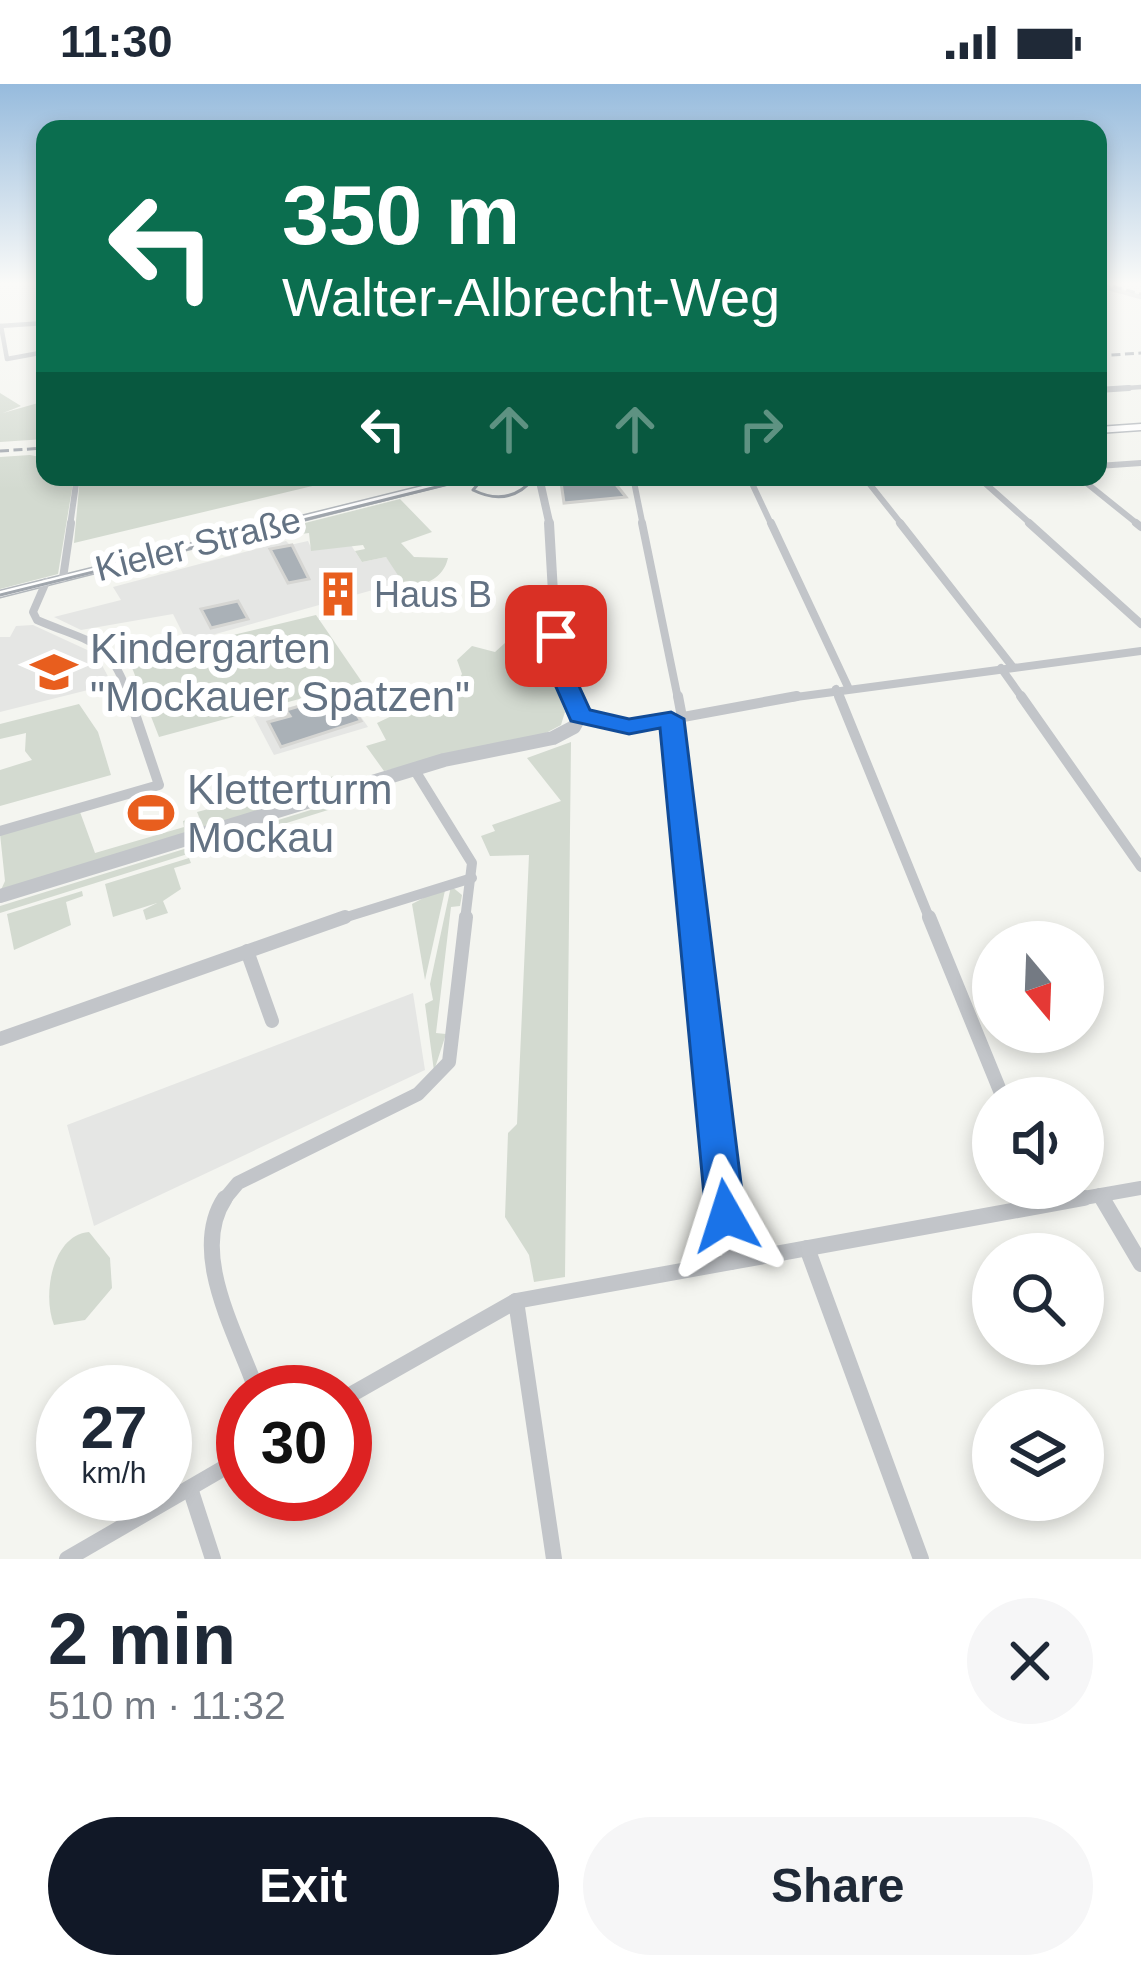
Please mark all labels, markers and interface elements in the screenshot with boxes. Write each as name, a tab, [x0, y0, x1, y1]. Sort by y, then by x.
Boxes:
text: 11:30	[60, 16, 173, 67]
icon: left	[84, 168, 240, 324]
text: 350 m	[282, 168, 520, 262]
text: Walter-Albrecht-Weg	[282, 267, 780, 327]
icon: left	[350, 396, 416, 462]
icon: ahead	[476, 396, 542, 462]
icon: ahead	[602, 396, 668, 462]
icon: right	[728, 396, 794, 462]
street label: Kieler Straße	[91, 499, 305, 589]
building icon: Haus B	[313, 569, 363, 619]
place label: Haus B	[374, 574, 492, 615]
pin	[505, 585, 607, 687]
icon: arrive	[523, 603, 589, 669]
place label: Kindergarten "Mockauer Spatzen"	[90, 625, 470, 720]
school or university icon: Kindergarten "Mockauer Spatzen"	[29, 647, 79, 697]
place label: Kletterturm Mockau	[187, 766, 392, 861]
sports icon: Kletterturm Mockau	[126, 788, 176, 838]
north arrow	[972, 921, 1104, 1053]
map controls	[972, 921, 1104, 1521]
button: sound	[972, 1077, 1104, 1209]
position arrow	[663, 1153, 789, 1279]
button: search	[972, 1233, 1104, 1365]
speed limit sign: 30	[216, 1365, 372, 1521]
button: layers	[972, 1389, 1104, 1521]
text: 27	[81, 1394, 147, 1461]
text: km/h	[81, 1456, 147, 1489]
button: close	[967, 1598, 1093, 1724]
text: 2 min	[48, 1599, 236, 1679]
text: 510 m · 11:32	[48, 1684, 286, 1727]
button: Exit	[48, 1817, 559, 1955]
button: Share	[583, 1817, 1093, 1955]

